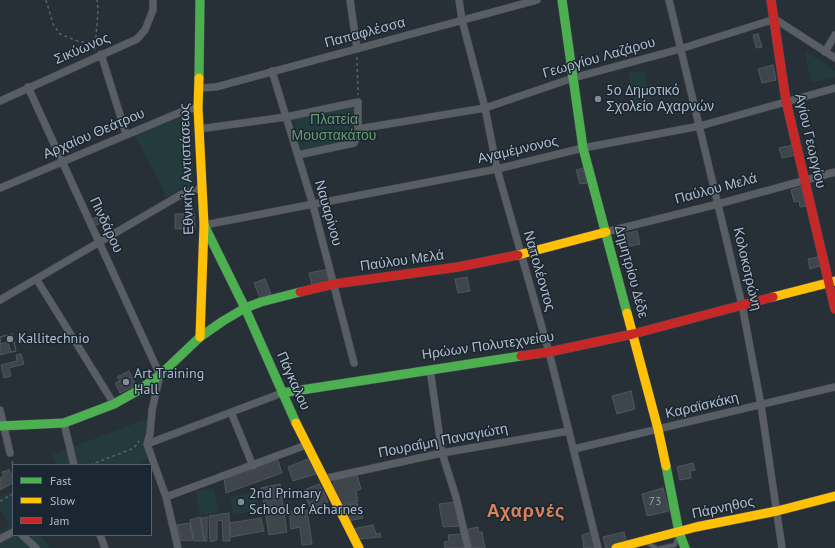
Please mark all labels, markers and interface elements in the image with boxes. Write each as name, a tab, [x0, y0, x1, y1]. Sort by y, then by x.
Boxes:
street label: Παπαφλέσσα	[323, 14, 407, 52]
street label: Σικύωνος	[52, 30, 112, 68]
street label: Γεωργίου Λαζάρου	[541, 34, 657, 82]
place label: 5ο Δημοτικό Σχολείο Αχαρνών	[606, 83, 714, 116]
street label: Αγίου Γεωργίου	[791, 92, 829, 190]
marker: 5ο Δημοτικό Σχολείο Αχαρνών	[593, 94, 603, 104]
street label: Εθνικής Αντιστάσεως	[176, 103, 198, 235]
street label: Αρχαίου Θεάτρου	[41, 105, 147, 163]
park label: Πλατεία Μουστακάτου	[292, 112, 376, 144]
street label: Αγαμέμνονος	[476, 133, 560, 167]
street label: Παύλου Μελά	[673, 170, 759, 208]
street label: Ναυαρίνου	[311, 178, 345, 248]
street label: Πινδάρου	[86, 194, 126, 256]
street label: Δημητρίου Δέδε	[611, 224, 651, 320]
street label: Κολοκοτρώνη	[729, 226, 765, 312]
street label: Ναπολέοντος	[519, 229, 559, 313]
street label: Παύλου Μελά	[359, 247, 445, 275]
street label: Ηρώων Πολυτεχνείου	[421, 328, 555, 364]
place label: Kallitechnio	[18, 331, 89, 347]
marker: Kallitechnio	[5, 334, 15, 344]
street label: Πάγκαλου	[273, 349, 313, 413]
place label: Art Training Hall	[134, 366, 204, 398]
marker: Art Training Hall	[121, 377, 131, 387]
street label: Καραϊσκάκη	[664, 389, 740, 423]
street label: Πουραΐμη Παναγιώτη	[377, 420, 509, 462]
legend	[12, 464, 152, 536]
text: Fast	[50, 473, 71, 488]
place label: 2nd Primary School of Acharnes	[249, 486, 363, 518]
text: Slow	[50, 493, 75, 508]
street label: Πάρνηθος	[690, 493, 756, 523]
house number: 73	[648, 495, 662, 509]
marker: 2nd Primary School of Acharnes	[236, 497, 246, 507]
district label: Αχαρνές	[487, 501, 565, 523]
text: Jam	[50, 513, 69, 528]

